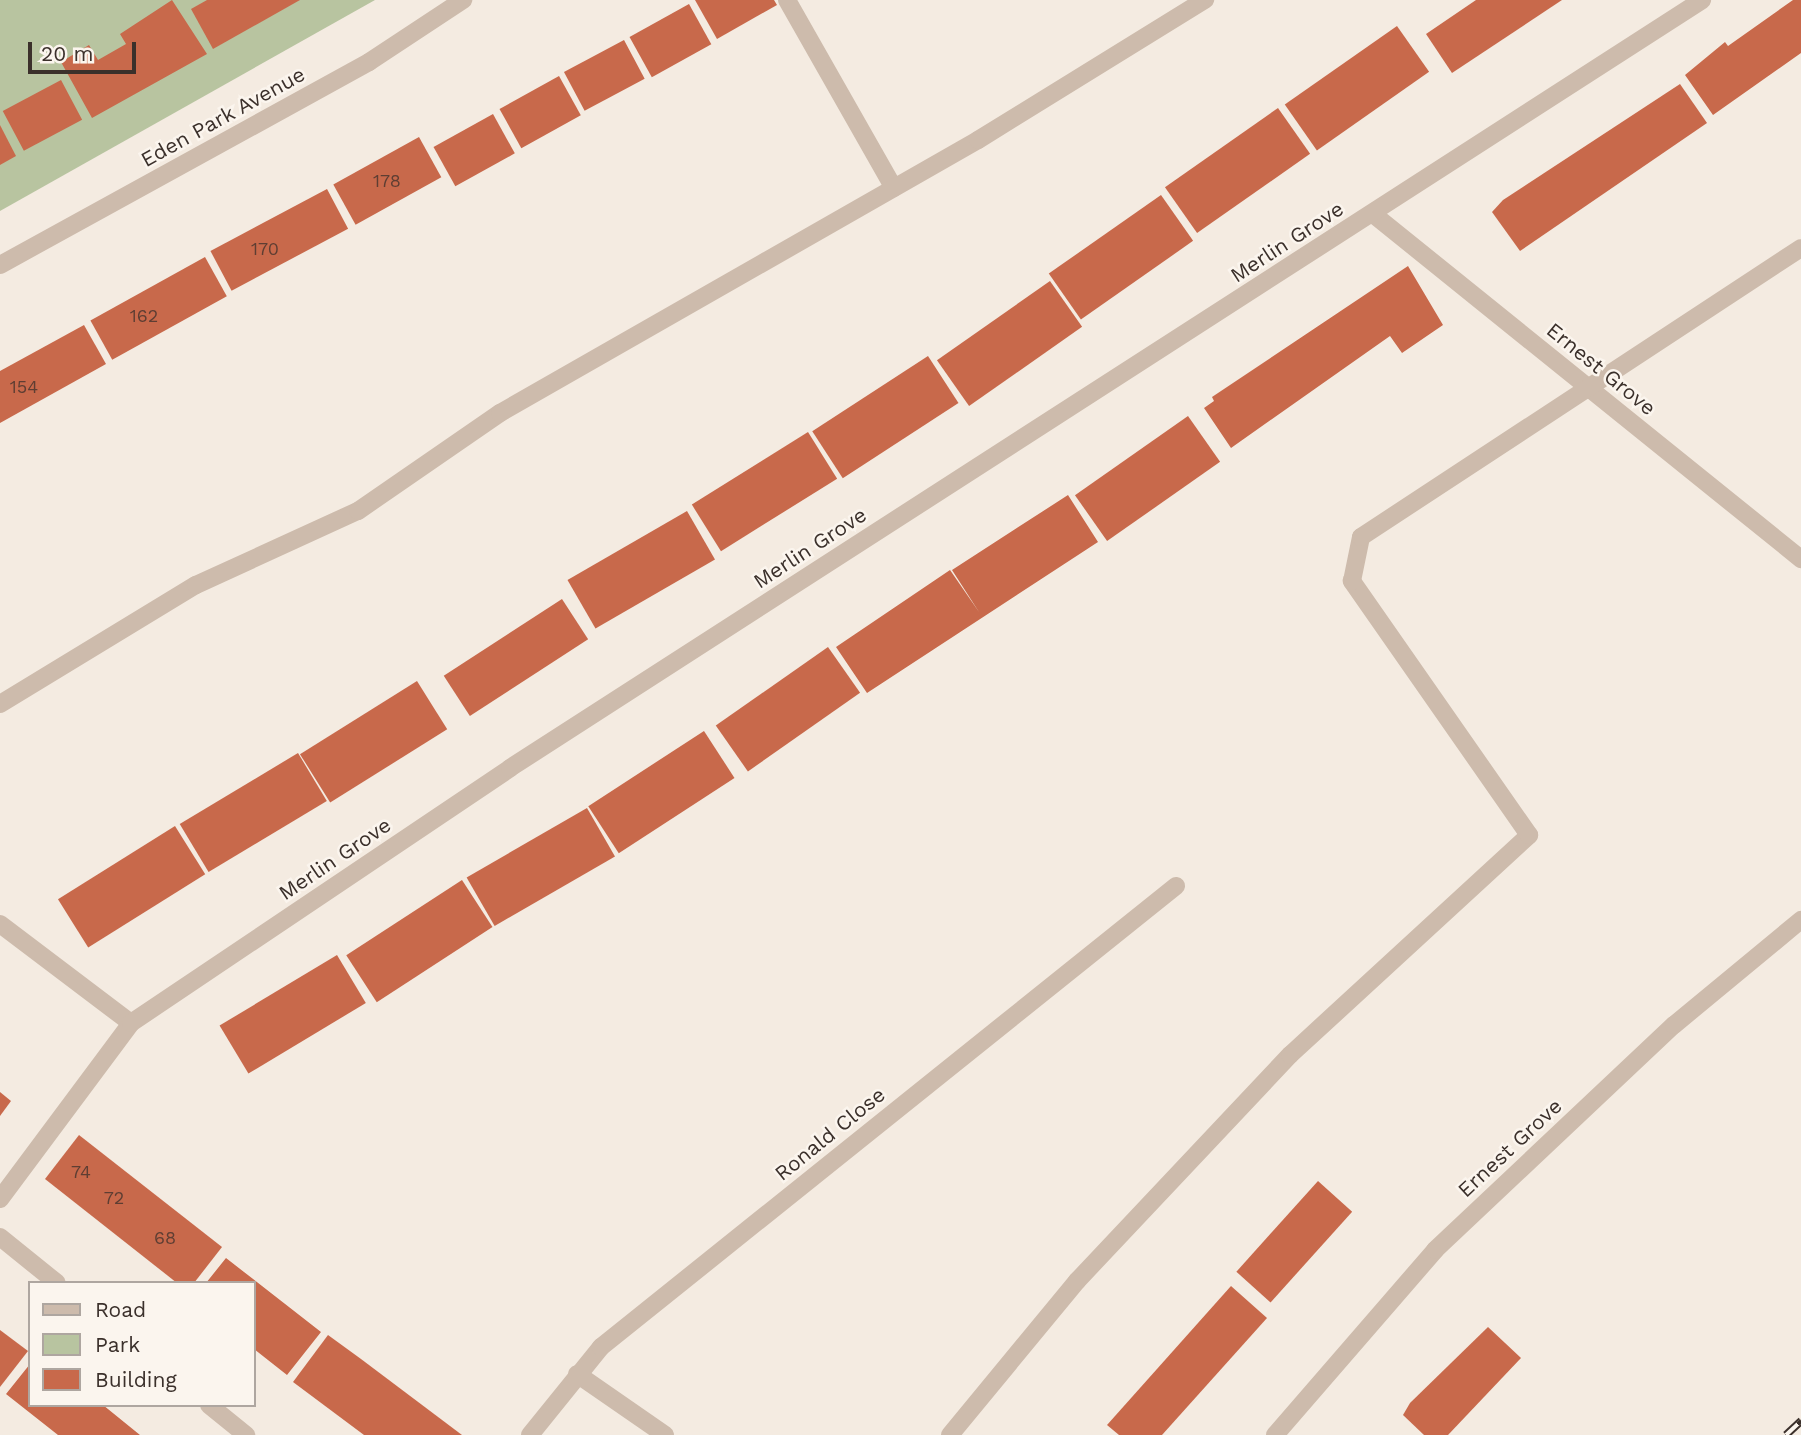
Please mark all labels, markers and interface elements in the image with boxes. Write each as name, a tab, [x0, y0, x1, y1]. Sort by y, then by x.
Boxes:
scale bar	[32, 28, 140, 72]
text: 20 m	[41, 41, 93, 66]
street label: Eden Park Avenue	[136, 61, 310, 173]
house number: 178	[373, 170, 401, 192]
street label: Merlin Grove	[1226, 196, 1348, 288]
house number: 170	[251, 238, 279, 260]
house number: 162	[130, 305, 158, 327]
street label: Ernest Grove	[1541, 317, 1661, 421]
house number: 154	[10, 376, 38, 398]
street label: Merlin Grove	[749, 502, 871, 594]
street label: Merlin Grove	[274, 812, 396, 906]
street label: Ronald Close	[770, 1082, 890, 1186]
street label: Ernest Grove	[1453, 1093, 1567, 1203]
house number: 74	[71, 1161, 91, 1183]
house number: 72	[104, 1187, 124, 1209]
house number: 68	[154, 1227, 176, 1249]
legend	[28, 1281, 256, 1407]
text: Road	[95, 1297, 146, 1322]
text: Park	[95, 1332, 140, 1357]
text: Building	[95, 1367, 177, 1392]

